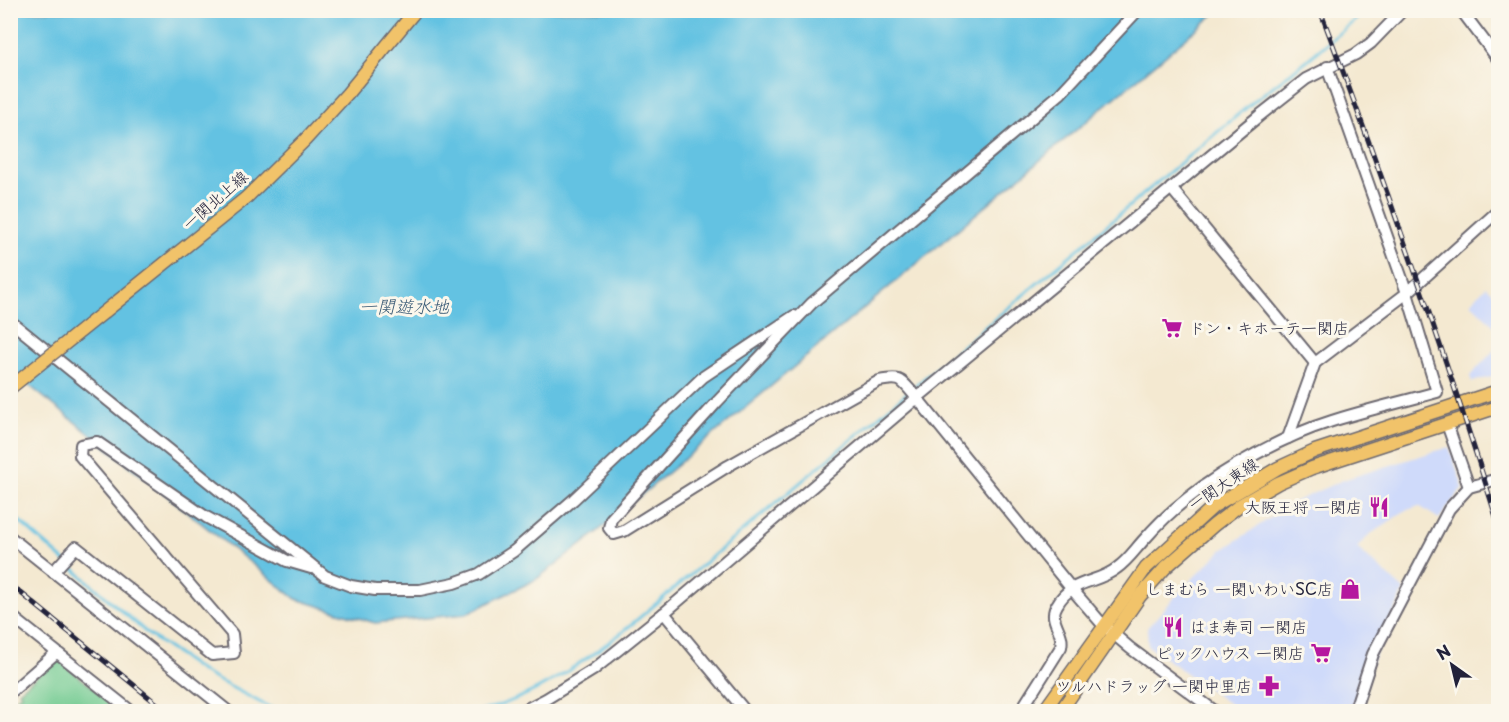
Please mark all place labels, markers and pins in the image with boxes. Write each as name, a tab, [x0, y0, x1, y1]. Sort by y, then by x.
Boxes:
place label: ドン・キホーテ一関店	[1189, 315, 1349, 339]
supermarket icon: ドン・キホーテ一関店	[1160, 316, 1184, 340]
place label: 大阪王将 一関店	[1245, 494, 1362, 518]
restaurant icon: 大阪王将 一関店	[1367, 495, 1391, 519]
place label: しまむら 一関いわいSC店	[1146, 576, 1333, 600]
shop icon: しまむら 一関いわいSC店	[1338, 577, 1362, 601]
place label: はま寿司 一関店	[1190, 614, 1307, 638]
restaurant icon: はま寿司 一関店	[1161, 615, 1185, 639]
place label: ピックハウス 一関店	[1156, 640, 1304, 664]
supermarket icon: ピックハウス 一関店	[1309, 641, 1333, 665]
place label: ツルハドラッグ 一関中里店	[1055, 673, 1252, 697]
pharmacy icon: ツルハドラッグ 一関中里店	[1257, 674, 1281, 698]

